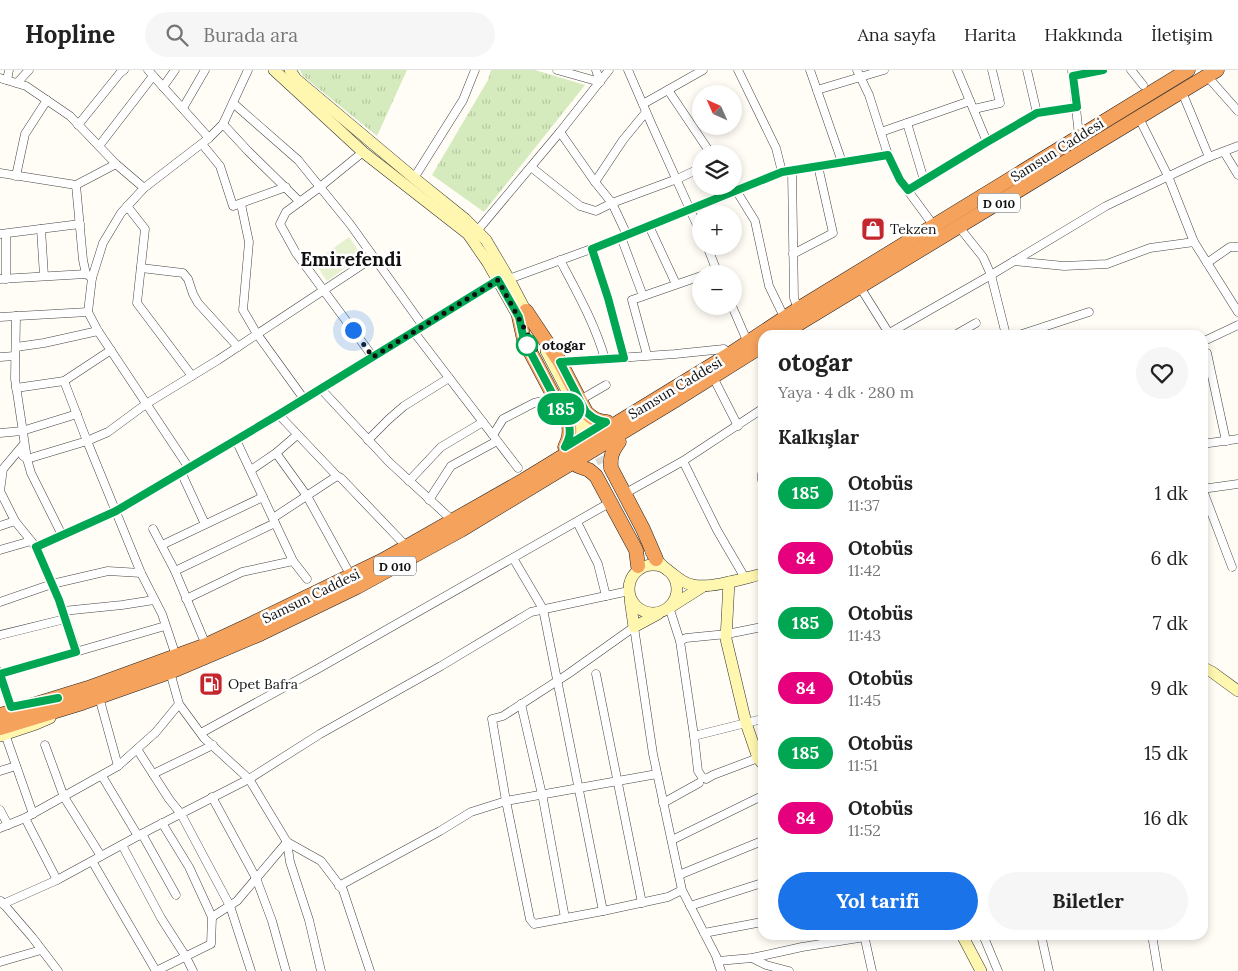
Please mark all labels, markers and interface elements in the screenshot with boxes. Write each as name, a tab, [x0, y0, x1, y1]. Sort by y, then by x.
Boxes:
search box	[145, 12, 495, 57]
text: Hopline	[25, 19, 115, 50]
icon: search	[163, 21, 191, 49]
text: Burada ara	[203, 23, 298, 47]
text: Ana sayfa	[858, 23, 936, 46]
text: Harita	[964, 23, 1016, 46]
text: Hakkında	[1044, 23, 1123, 46]
text: İletişim	[1151, 23, 1213, 46]
north arrow	[692, 85, 742, 135]
map controls	[692, 85, 742, 315]
street label: Samsun Caddesi	[1007, 114, 1107, 186]
button: layers	[692, 145, 742, 195]
road number: D 010	[978, 194, 1020, 212]
button: +	[692, 205, 742, 255]
shop icon: Tekzen	[860, 216, 886, 242]
place label: Tekzen	[890, 220, 937, 238]
district label: Emirefendi	[300, 247, 402, 271]
button: −	[692, 265, 742, 315]
your location	[341, 318, 366, 343]
marker: otogar	[516, 334, 538, 356]
place label: otogar	[542, 336, 586, 354]
text: otogar	[778, 347, 852, 378]
button: heart	[1136, 347, 1188, 399]
street label: Samsun Caddesi	[625, 353, 725, 423]
text: Yaya · 4 dk · 280 m	[778, 382, 914, 402]
line badge: 185	[532, 393, 590, 425]
text: 185	[547, 397, 575, 420]
text: Kalkışlar	[778, 425, 859, 449]
text: Otobüs	[848, 471, 913, 495]
text: 185	[792, 481, 819, 504]
text: 1 dk	[1155, 481, 1188, 505]
text: 11:37	[848, 495, 880, 515]
text: Otobüs	[848, 536, 913, 560]
text: 84	[795, 546, 816, 569]
text: 6 dk	[1150, 546, 1188, 570]
road number: D 010	[374, 556, 416, 576]
text: 11:42	[848, 560, 881, 580]
street label: Samsun Caddesi	[259, 565, 363, 627]
text: Otobüs	[848, 601, 913, 625]
text: 185	[792, 611, 819, 634]
text: 7 dk	[1153, 611, 1188, 635]
text: 11:43	[848, 625, 881, 645]
text: Otobüs	[848, 666, 913, 690]
fuel station icon: Opet Bafra	[198, 671, 224, 697]
place label: Opet Bafra	[228, 675, 298, 693]
text: 84	[795, 676, 816, 699]
text: 9 dk	[1150, 676, 1188, 700]
text: 11:45	[848, 690, 881, 710]
text: Otobüs	[848, 731, 913, 755]
text: 185	[792, 741, 819, 764]
text: 15 dk	[1144, 741, 1188, 765]
text: 11:51	[848, 755, 878, 775]
text: Otobüs	[848, 796, 913, 820]
text: 84	[795, 806, 816, 829]
text: 16 dk	[1144, 806, 1188, 830]
text: 11:52	[848, 820, 881, 840]
button: Yol tarifi	[778, 872, 978, 930]
button: Biletler	[988, 872, 1188, 930]

